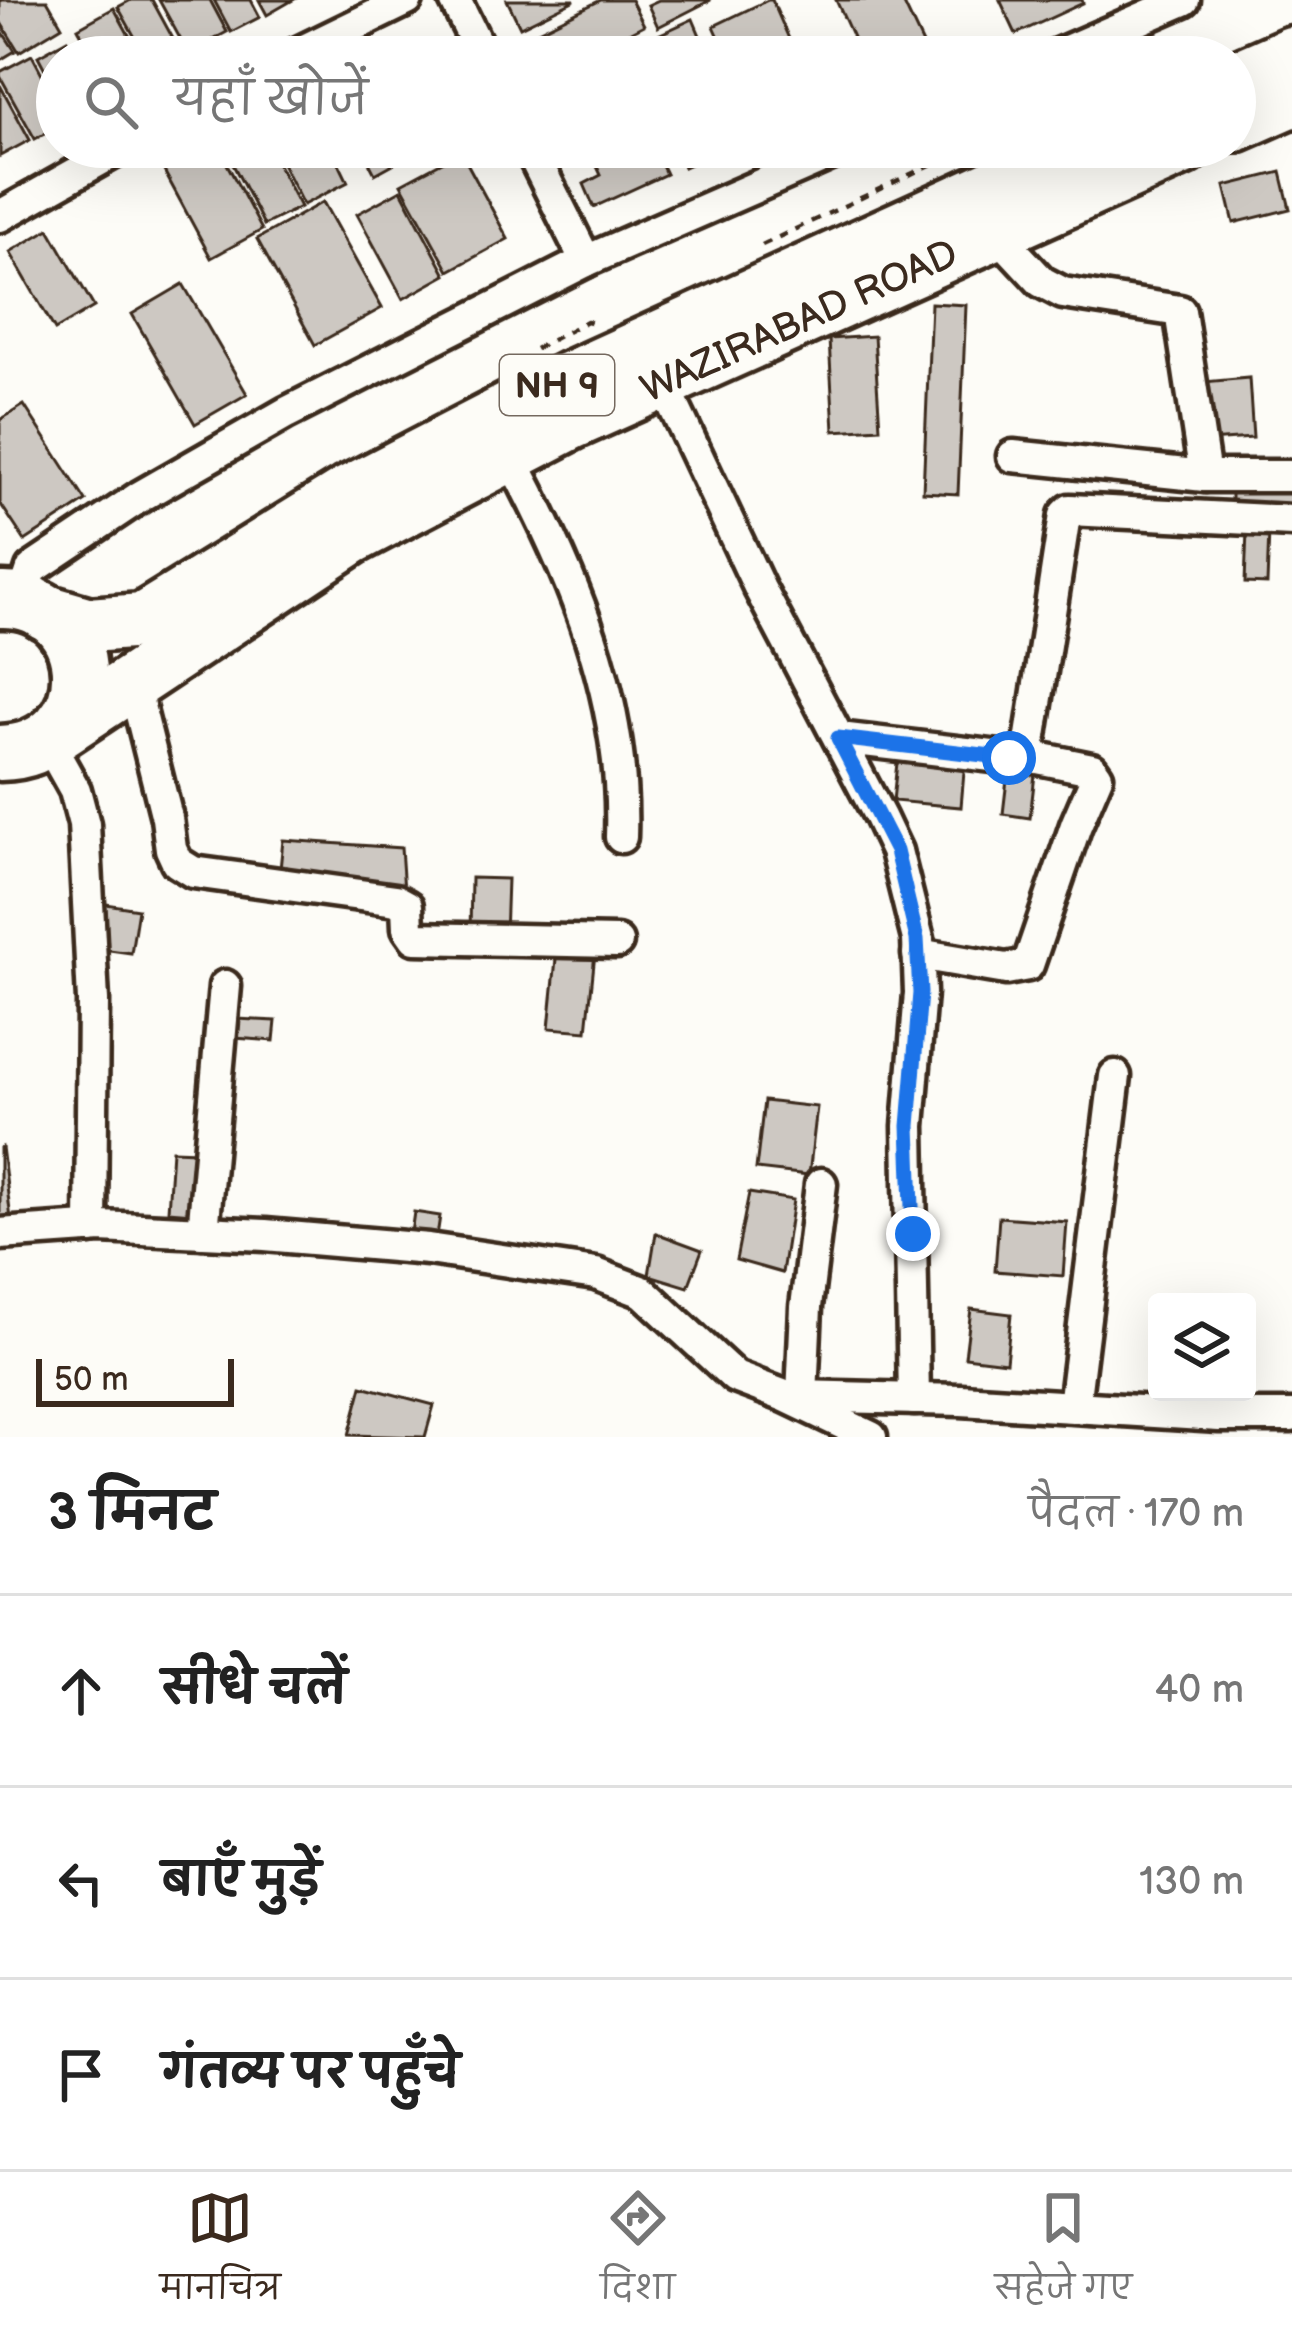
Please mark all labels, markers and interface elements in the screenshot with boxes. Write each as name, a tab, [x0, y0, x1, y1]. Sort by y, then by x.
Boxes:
search box	[36, 36, 1256, 168]
icon: search	[78, 69, 144, 135]
text: यहाँ खोजें	[174, 73, 368, 128]
street label: WAZIRABAD ROAD	[634, 231, 965, 414]
road number: NH 9	[500, 355, 614, 415]
route start	[982, 731, 1036, 785]
route end	[886, 1207, 940, 1261]
map controls	[1148, 1293, 1256, 1401]
button: layers	[1148, 1293, 1256, 1401]
scale bar	[36, 1353, 234, 1406]
text: 50 m	[54, 1360, 129, 1400]
text: 3 मिनट	[48, 1483, 215, 1544]
text: पैदल · 170 m	[1028, 1491, 1244, 1538]
icon: ahead	[48, 1658, 114, 1724]
text: सीधे चलें	[162, 1662, 347, 1717]
text: 40 m	[1154, 1667, 1244, 1714]
icon: left	[48, 1850, 114, 1916]
text: बाएँ मुड़ें	[162, 1854, 321, 1909]
text: 130 m	[1139, 1859, 1244, 1906]
icon: arrive	[48, 2042, 114, 2108]
text: गंतव्य पर पहुँचे	[162, 2046, 460, 2101]
tab: मानचित्र	[160, 2185, 281, 2324]
tab: दिशा	[600, 2185, 675, 2324]
tab: सहेजे गए	[995, 2185, 1132, 2324]

